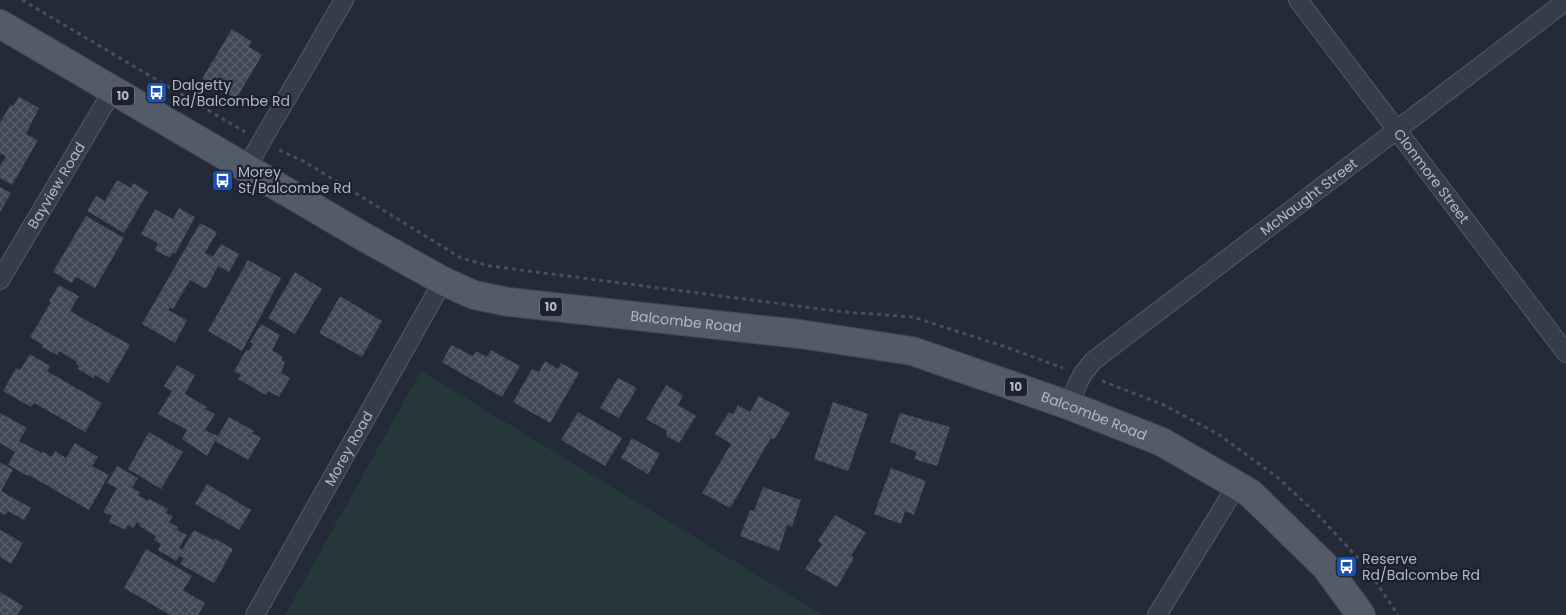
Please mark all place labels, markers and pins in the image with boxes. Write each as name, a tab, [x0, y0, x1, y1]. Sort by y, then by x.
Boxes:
place label: Dalgetty Rd/Balcombe Rd	[172, 75, 290, 111]
bus stop icon: Dalgetty Rd/Balcombe Rd	[144, 81, 168, 105]
place label: Morey St/Balcombe Rd	[238, 162, 351, 198]
bus stop icon: Morey St/Balcombe Rd	[210, 168, 234, 192]
place label: Reserve Rd/Balcombe Rd	[1362, 549, 1480, 585]
bus stop icon: Reserve Rd/Balcombe Rd	[1334, 555, 1358, 579]

